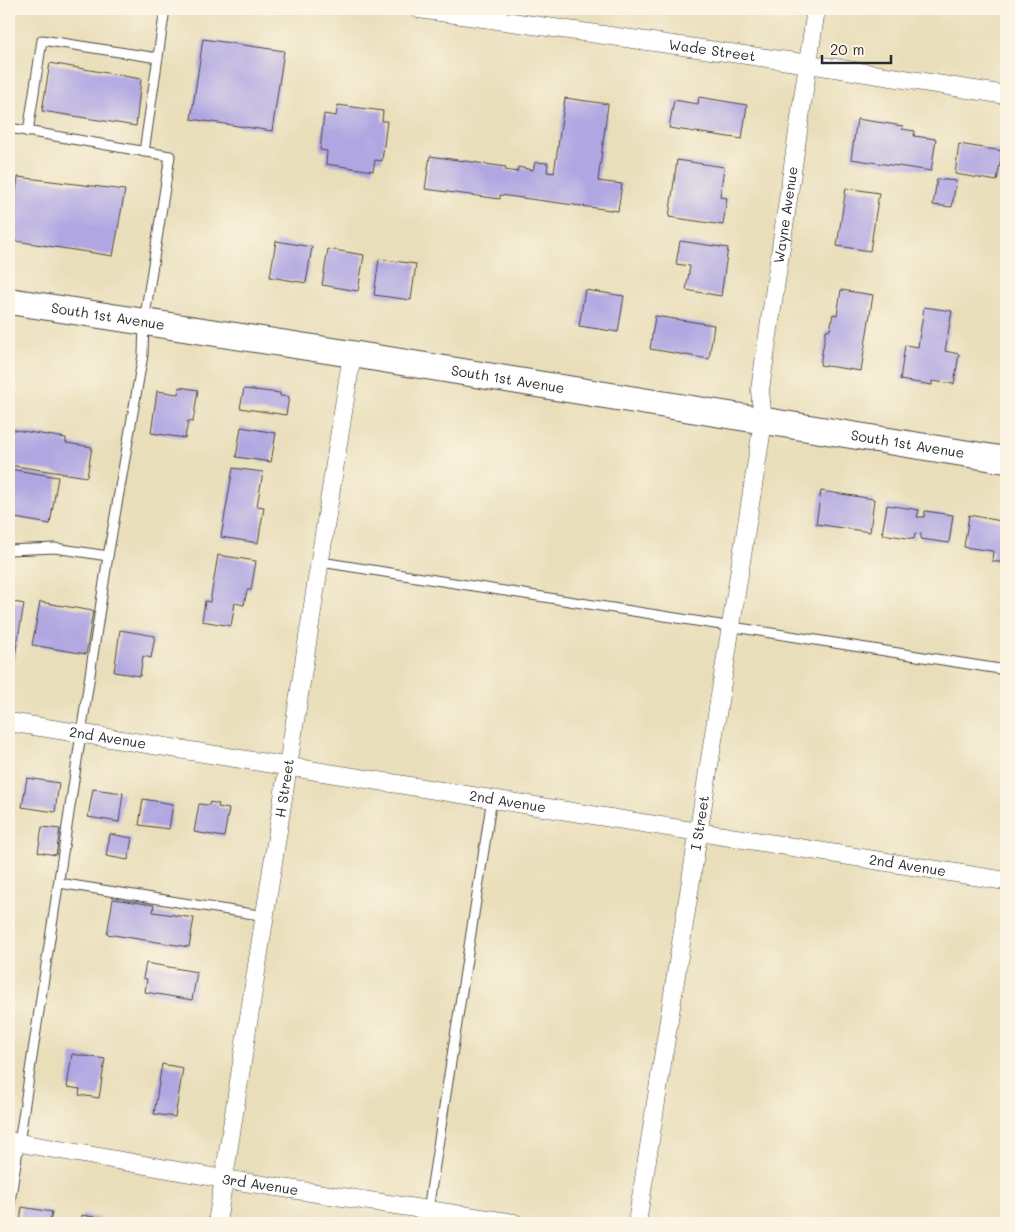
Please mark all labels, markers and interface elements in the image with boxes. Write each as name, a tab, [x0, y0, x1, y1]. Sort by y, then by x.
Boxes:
scale bar	[822, 32, 891, 64]
street label: Wade Street	[667, 34, 757, 65]
text: 20 m	[830, 39, 864, 59]
street label: Wayne Avenue	[769, 165, 802, 265]
street label: South 1st Avenue	[50, 298, 166, 334]
street label: South 1st Avenue	[450, 360, 566, 397]
street label: South 1st Avenue	[850, 425, 966, 462]
street label: 2nd Avenue	[68, 722, 148, 753]
street label: H Street	[270, 757, 298, 819]
street label: 2nd Avenue	[468, 786, 548, 817]
street label: I Street	[686, 794, 713, 852]
street label: 2nd Avenue	[868, 849, 947, 880]
street label: 3rd Avenue	[221, 1169, 300, 1199]

